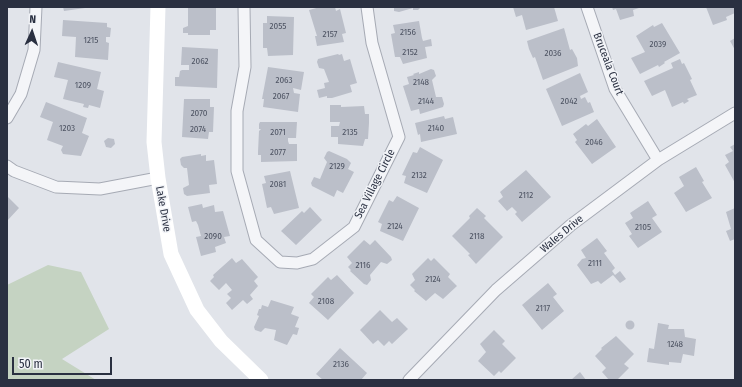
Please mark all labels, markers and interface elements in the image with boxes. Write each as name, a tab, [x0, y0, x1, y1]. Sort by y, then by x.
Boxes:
north arrow	[12, 12, 52, 52]
text: N	[29, 13, 36, 26]
house number: 2055	[270, 21, 286, 31]
house number: 2156	[400, 27, 416, 37]
house number: 2157	[323, 29, 337, 39]
street label: Bruceala Court	[590, 31, 626, 97]
house number: 1215	[84, 35, 98, 45]
house number: 2039	[650, 39, 666, 49]
house number: 2152	[402, 47, 418, 57]
house number: 2036	[544, 48, 562, 58]
house number: 2062	[191, 56, 209, 66]
house number: 2063	[275, 75, 293, 85]
house number: 2148	[413, 77, 429, 87]
house number: 1209	[75, 80, 91, 90]
house number: 2067	[273, 91, 289, 101]
house number: 2144	[418, 96, 434, 106]
house number: 2042	[561, 96, 577, 106]
house number: 2070	[191, 108, 207, 118]
house number: 1203	[59, 123, 75, 133]
house number: 2140	[428, 123, 444, 133]
house number: 2074	[190, 124, 206, 134]
house number: 2071	[270, 127, 286, 137]
house number: 2135	[342, 127, 358, 137]
house number: 2046	[585, 137, 603, 147]
house number: 2077	[270, 147, 286, 157]
street label: Sea Village Circle	[352, 147, 398, 221]
house number: 2129	[329, 161, 345, 171]
house number: 2132	[411, 170, 427, 180]
house number: 2081	[270, 179, 286, 189]
street label: Lake Drive	[152, 185, 174, 233]
house number: 2112	[519, 190, 533, 200]
street label: Wales Drive	[538, 212, 586, 256]
house number: 2124	[387, 221, 403, 231]
house number: 2105	[635, 222, 651, 232]
house number: 2090	[204, 231, 222, 241]
house number: 2118	[469, 231, 485, 241]
house number: 2111	[588, 258, 602, 268]
house number: 2116	[355, 260, 371, 270]
house number: 2124	[425, 274, 441, 284]
house number: 2108	[318, 296, 334, 306]
house number: 2117	[536, 303, 550, 313]
house number: 1248	[667, 339, 683, 349]
scale bar	[14, 349, 114, 375]
text: 50 m	[19, 357, 43, 371]
house number: 2136	[333, 359, 349, 369]

